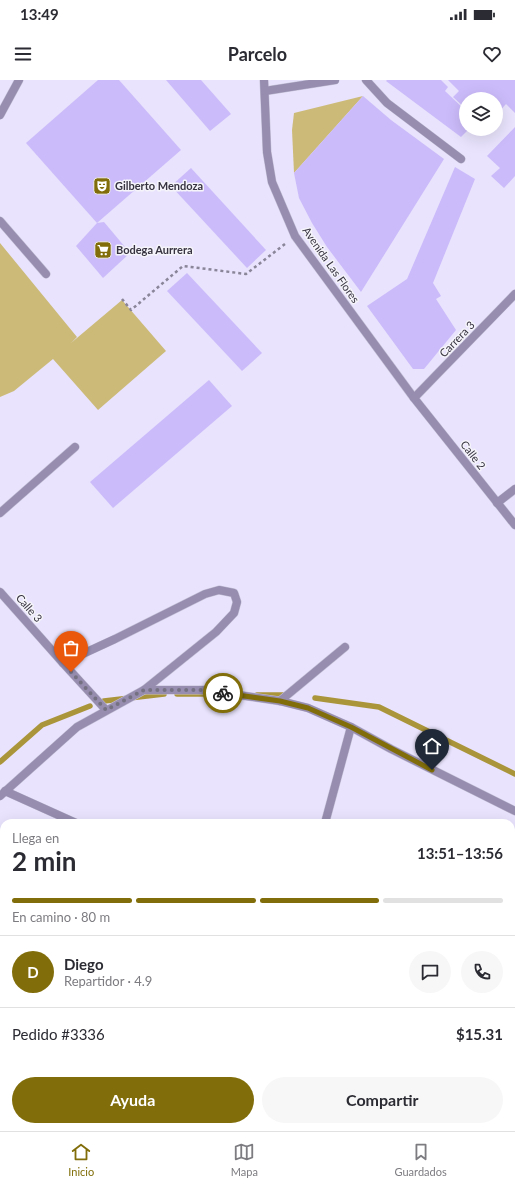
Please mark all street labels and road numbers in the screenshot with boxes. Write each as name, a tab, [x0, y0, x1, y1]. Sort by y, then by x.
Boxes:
street label: Avenida Las Flores	[300, 224, 363, 305]
street label: Carrera 3	[436, 318, 477, 359]
street label: Calle 2	[458, 438, 489, 472]
street label: Calle 3	[14, 591, 45, 624]

